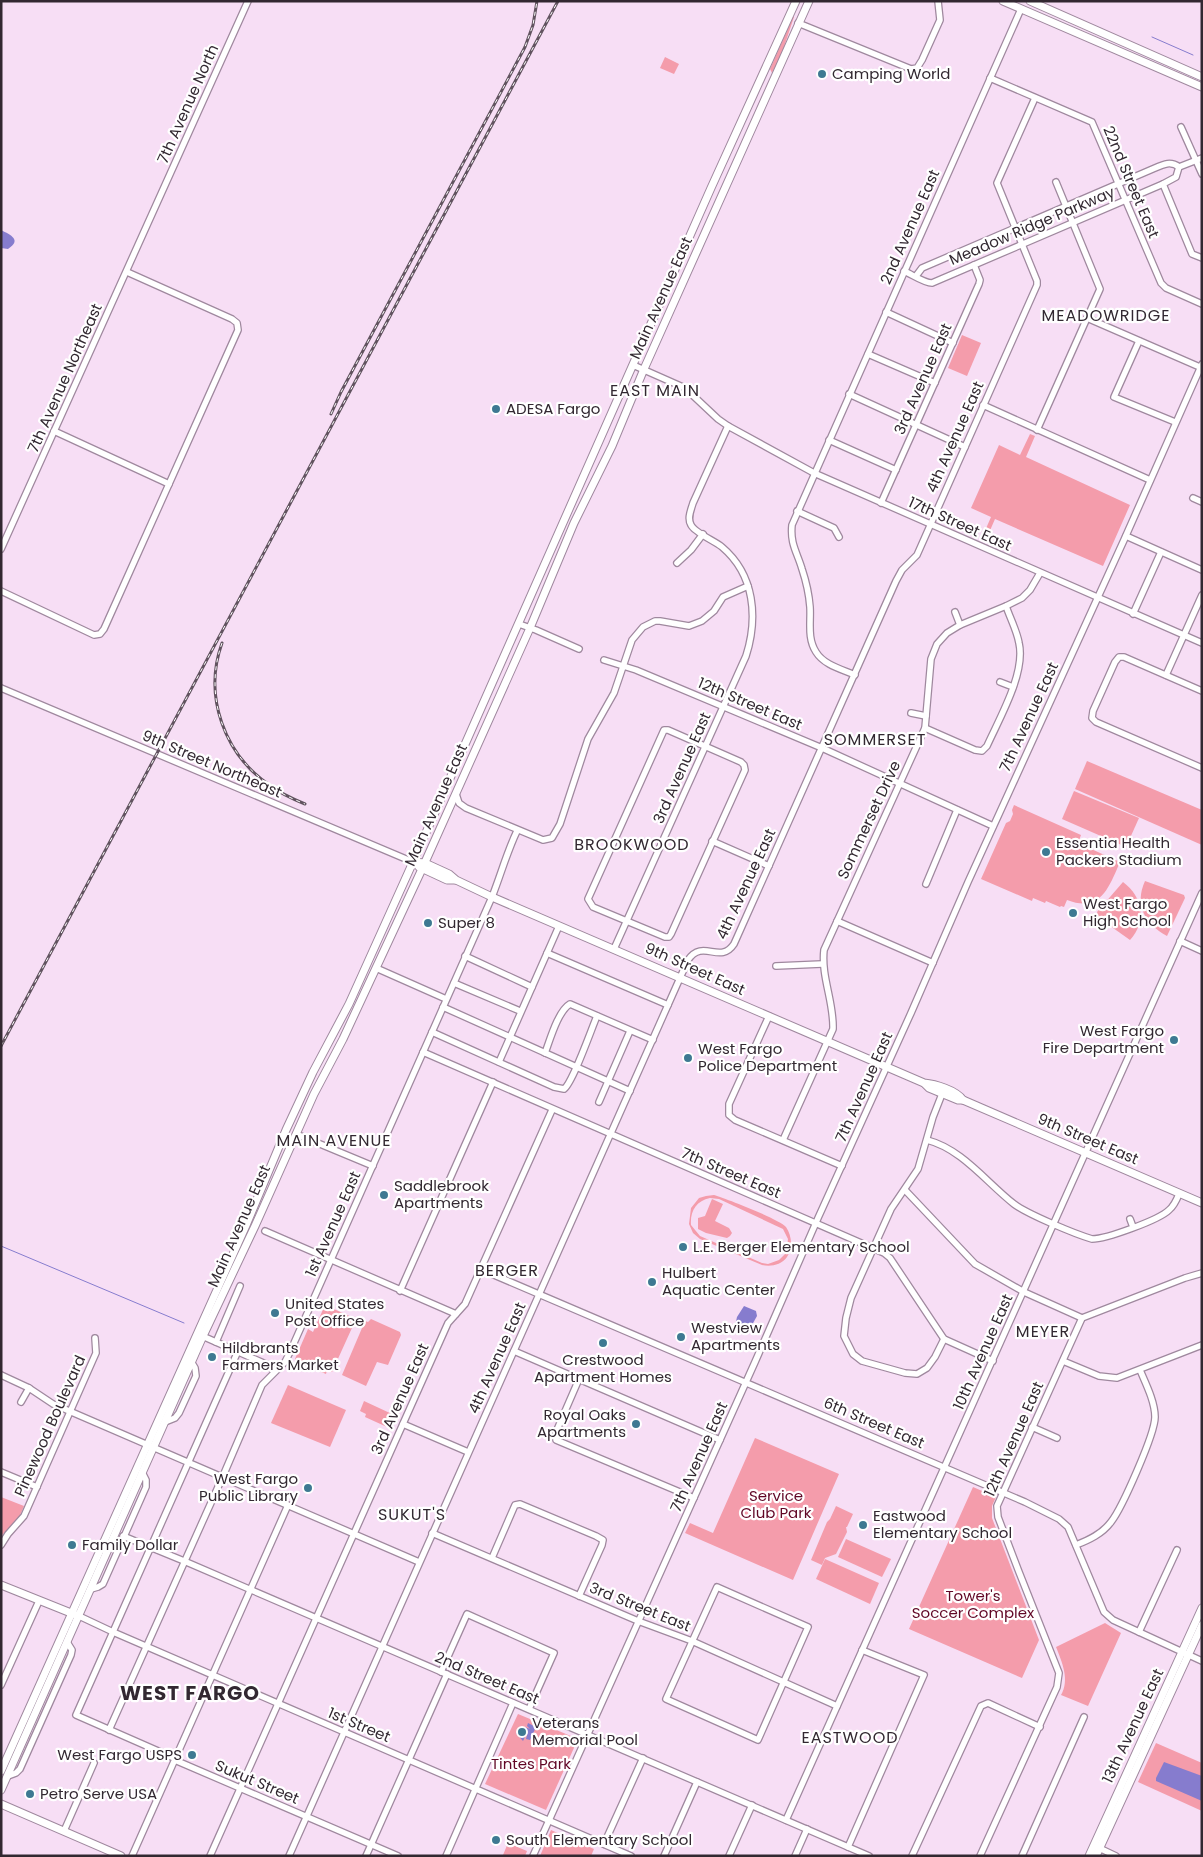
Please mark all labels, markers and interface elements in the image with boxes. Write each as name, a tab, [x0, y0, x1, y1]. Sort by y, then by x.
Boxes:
street label: 7th Avenue North	[152, 41, 223, 167]
place label: Camping World	[832, 63, 950, 84]
marker: Camping World	[816, 68, 828, 80]
street label: 22nd Street East	[1098, 122, 1165, 241]
street label: 2nd Avenue East	[875, 166, 944, 288]
street label: Meadow Ridge Parkway	[946, 181, 1118, 270]
street label: Main Avenue East	[624, 233, 697, 362]
street label: 7th Avenue Northeast	[22, 300, 107, 456]
district label: MEADOWRIDGE	[1042, 304, 1170, 327]
street label: 3rd Avenue East	[889, 320, 957, 438]
street label: 4th Avenue East	[921, 378, 989, 496]
district label: EAST MAIN	[610, 379, 700, 402]
place label: ADESA Fargo	[506, 398, 600, 419]
marker: ADESA Fargo	[490, 403, 502, 415]
street label: 17th Street East	[905, 491, 1015, 556]
street label: 7th Avenue East	[994, 659, 1063, 775]
street label: 12th Street East	[695, 672, 806, 735]
street label: 3rd Avenue East	[648, 709, 716, 827]
street label: 9th Street Northeast	[139, 725, 285, 803]
district label: SOMMERSET	[824, 728, 926, 751]
street label: Main Avenue East	[399, 740, 472, 869]
street label: Sommerset Drive	[832, 757, 905, 882]
street label: 4th Avenue East	[711, 825, 780, 943]
place label: Essentia Health Packers Stadium	[1056, 832, 1182, 870]
district label: BROOKWOOD	[574, 833, 690, 856]
marker: Essentia Health Packers Stadium	[1040, 846, 1052, 858]
place label: West Fargo High School	[1083, 893, 1171, 931]
marker: West Fargo High School	[1067, 907, 1079, 919]
place label: Super 8	[438, 912, 495, 933]
marker: Super 8	[422, 917, 434, 929]
street label: 9th Street East	[642, 937, 749, 1000]
place label: West Fargo Fire Department	[1043, 1020, 1164, 1058]
street label: 7th Avenue East	[830, 1028, 897, 1145]
marker: West Fargo Fire Department	[1168, 1034, 1180, 1046]
place label: West Fargo Police Department	[698, 1038, 837, 1076]
marker: West Fargo Police Department	[682, 1052, 694, 1064]
street label: 9th Street East	[1035, 1108, 1142, 1169]
district label: MAIN AVENUE	[276, 1129, 392, 1152]
street label: 7th Street East	[678, 1142, 784, 1203]
street label: Main Avenue East	[202, 1161, 275, 1290]
street label: 1st Avenue East	[300, 1168, 365, 1280]
place label: Saddlebrook Apartments	[394, 1175, 489, 1213]
marker: Saddlebrook Apartments	[378, 1189, 390, 1201]
place label: L.E. Berger Elementary School	[693, 1236, 910, 1257]
marker: L.E. Berger Elementary School	[677, 1241, 689, 1253]
district label: BERGER	[475, 1259, 539, 1282]
place label: Hulbert Aquatic Center	[662, 1262, 775, 1300]
marker: Hulbert Aquatic Center	[646, 1276, 658, 1288]
street label: 10th Avenue East	[948, 1291, 1018, 1413]
place label: United States Post Office	[285, 1293, 384, 1331]
street label: 4th Avenue East	[463, 1299, 531, 1417]
marker: United States Post Office	[269, 1307, 281, 1319]
place label: Westview Apartments	[691, 1317, 780, 1355]
district label: MEYER	[1016, 1320, 1070, 1343]
marker: Westview Apartments	[675, 1331, 687, 1343]
place label: Hildbrants Farmers Market	[222, 1337, 339, 1375]
marker: Crestwood Apartment Homes	[597, 1337, 609, 1349]
street label: 3rd Avenue East	[366, 1340, 434, 1458]
place label: Crestwood Apartment Homes	[534, 1349, 672, 1387]
marker: Hildbrants Farmers Market	[206, 1351, 218, 1363]
street label: Pinewood Boulevard	[9, 1352, 90, 1500]
street label: 12th Avenue East	[979, 1378, 1048, 1500]
street label: 6th Street East	[821, 1392, 928, 1453]
street label: 7th Avenue East	[665, 1398, 732, 1515]
place label: Royal Oaks Apartments	[537, 1404, 626, 1442]
marker: Royal Oaks Apartments	[630, 1418, 642, 1430]
place label: West Fargo Public Library	[199, 1468, 299, 1506]
marker: West Fargo Public Library	[302, 1482, 314, 1494]
park label: Service Club Park	[740, 1485, 812, 1523]
district label: SUKUT'S	[378, 1503, 446, 1526]
place label: Eastwood Elementary School	[873, 1505, 1012, 1543]
marker: Eastwood Elementary School	[857, 1519, 869, 1531]
place label: Family Dollar	[82, 1534, 179, 1555]
marker: Family Dollar	[66, 1539, 78, 1551]
street label: 3rd Street East	[586, 1577, 694, 1636]
park label: Tower's Soccer Complex	[912, 1585, 1034, 1623]
street label: 2nd Street East	[432, 1646, 543, 1709]
street label: 13th Avenue East	[1097, 1665, 1168, 1786]
district label: WEST FARGO	[120, 1679, 260, 1707]
street label: 1st Street	[325, 1702, 394, 1747]
place label: Veterans Memorial Pool	[532, 1712, 638, 1750]
marker: Veterans Memorial Pool	[516, 1726, 528, 1738]
district label: EASTWOOD	[801, 1726, 899, 1749]
place label: West Fargo USPS	[57, 1744, 182, 1765]
marker: West Fargo USPS	[186, 1749, 198, 1761]
park label: Tintes Park	[491, 1753, 571, 1774]
street label: Sukut Street	[212, 1754, 302, 1809]
place label: Petro Serve USA	[40, 1783, 157, 1804]
marker: Petro Serve USA	[24, 1788, 36, 1800]
place label: South Elementary School	[506, 1829, 692, 1850]
marker: South Elementary School	[490, 1834, 502, 1846]

